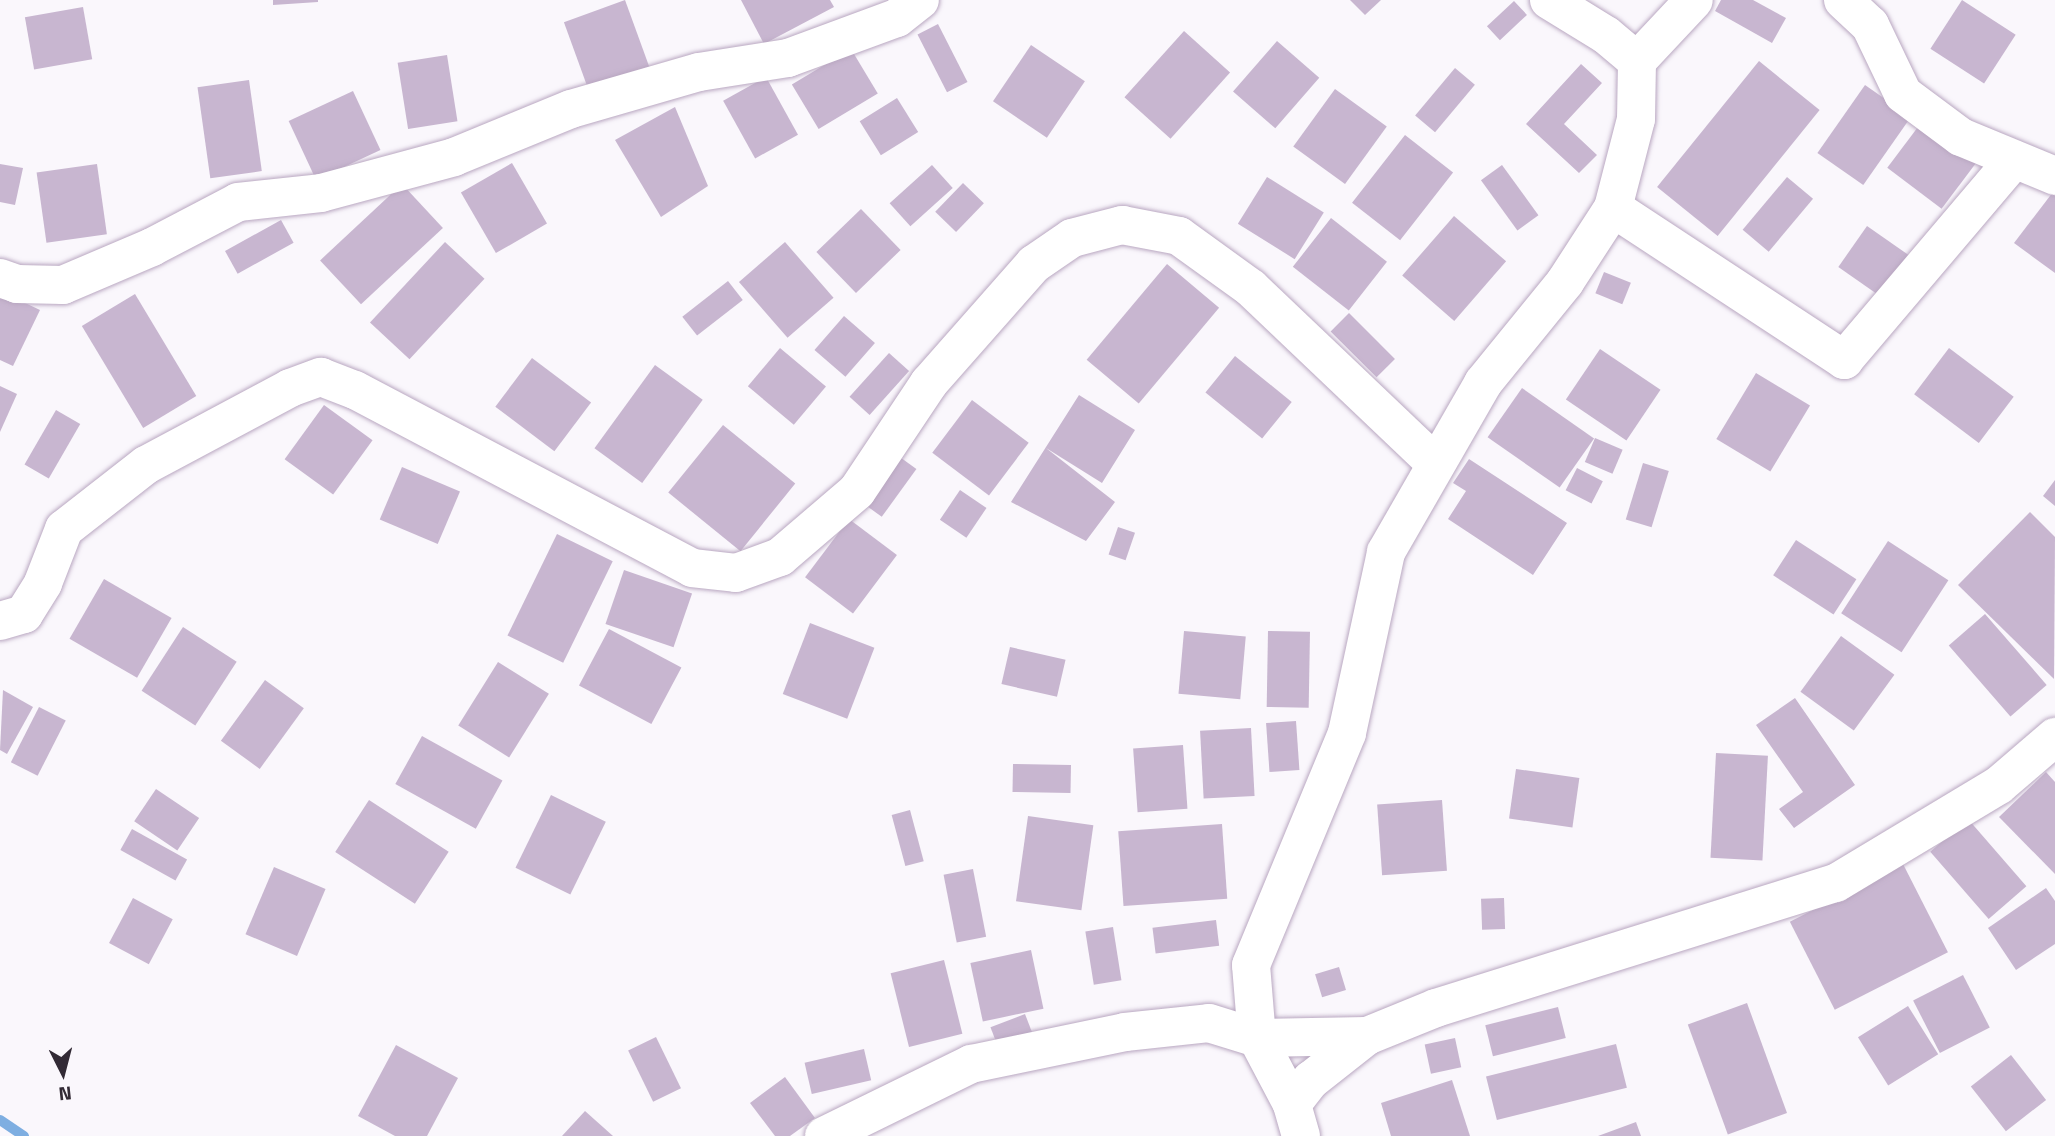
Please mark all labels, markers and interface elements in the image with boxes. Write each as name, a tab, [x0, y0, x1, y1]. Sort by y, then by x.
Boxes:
north arrow	[28, 1038, 98, 1108]
text: N	[57, 1079, 73, 1109]

